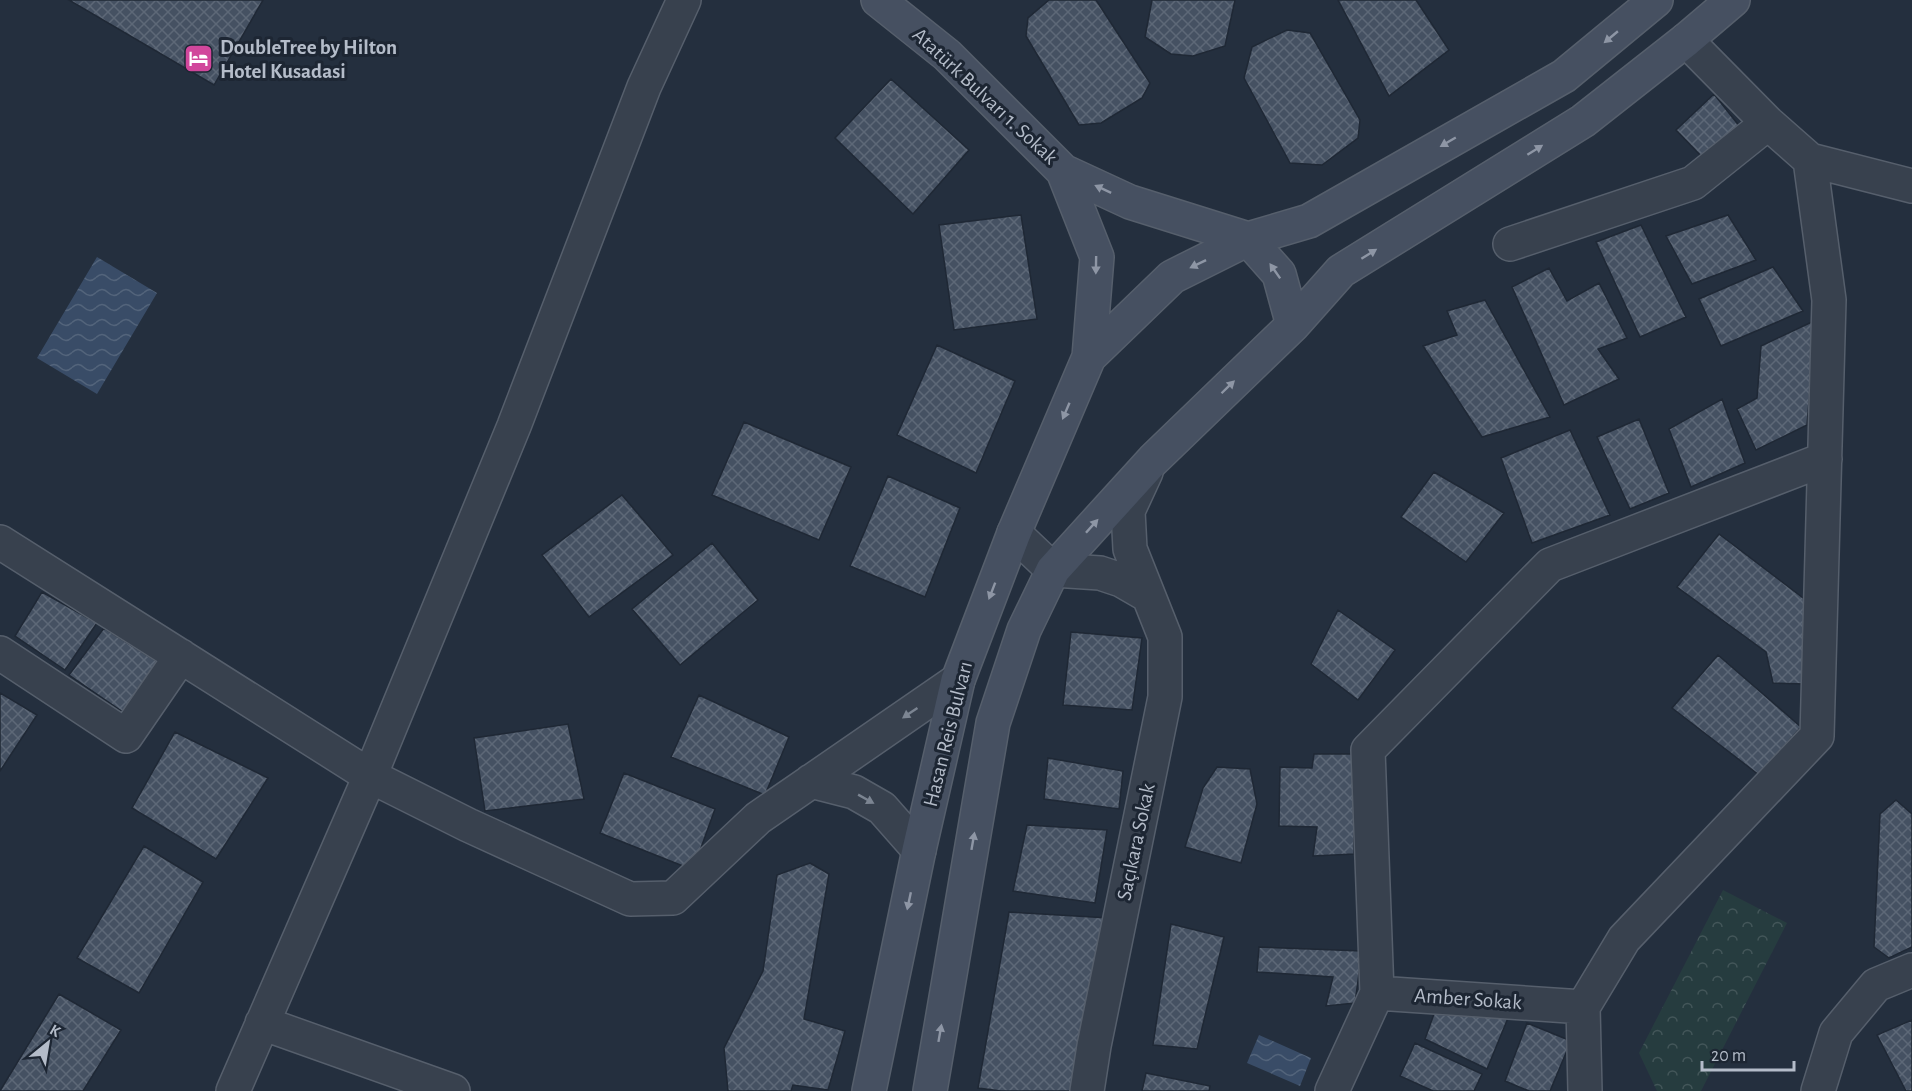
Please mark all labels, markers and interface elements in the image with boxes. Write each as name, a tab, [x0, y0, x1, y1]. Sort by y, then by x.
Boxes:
street label: Atatürk Bulvarı 1. Sokak	[909, 24, 1062, 169]
one-way arrow	[1603, 31, 1619, 44]
place label: DoubleTree by Hilton Hotel Kusadasi	[220, 37, 397, 82]
hotel icon: DoubleTree by Hilton Hotel Kusadasi	[183, 43, 215, 75]
one-way arrow	[1440, 137, 1456, 148]
one-way arrow	[1527, 145, 1543, 156]
one-way arrow	[1095, 185, 1112, 194]
one-way arrow	[1361, 248, 1377, 259]
one-way arrow	[1091, 255, 1101, 274]
one-way arrow	[1189, 259, 1206, 269]
one-way arrow	[1269, 263, 1281, 279]
one-way arrow	[1221, 381, 1235, 395]
one-way arrow	[1061, 402, 1070, 420]
one-way arrow	[1085, 519, 1099, 534]
one-way arrow	[987, 583, 997, 601]
street label: Hasan Reis Bulvarı	[920, 659, 976, 809]
one-way arrow	[902, 707, 918, 718]
street label: Saçıkara Sokak	[1113, 781, 1159, 902]
one-way arrow	[858, 794, 874, 805]
one-way arrow	[969, 832, 978, 851]
one-way arrow	[904, 892, 913, 911]
street label: Amber Sokak	[1414, 985, 1523, 1013]
north arrow	[18, 1013, 78, 1073]
text: K	[47, 1022, 64, 1040]
one-way arrow	[936, 1024, 945, 1043]
scale bar	[1702, 1034, 1794, 1072]
text: 20 m	[1711, 1047, 1746, 1065]

